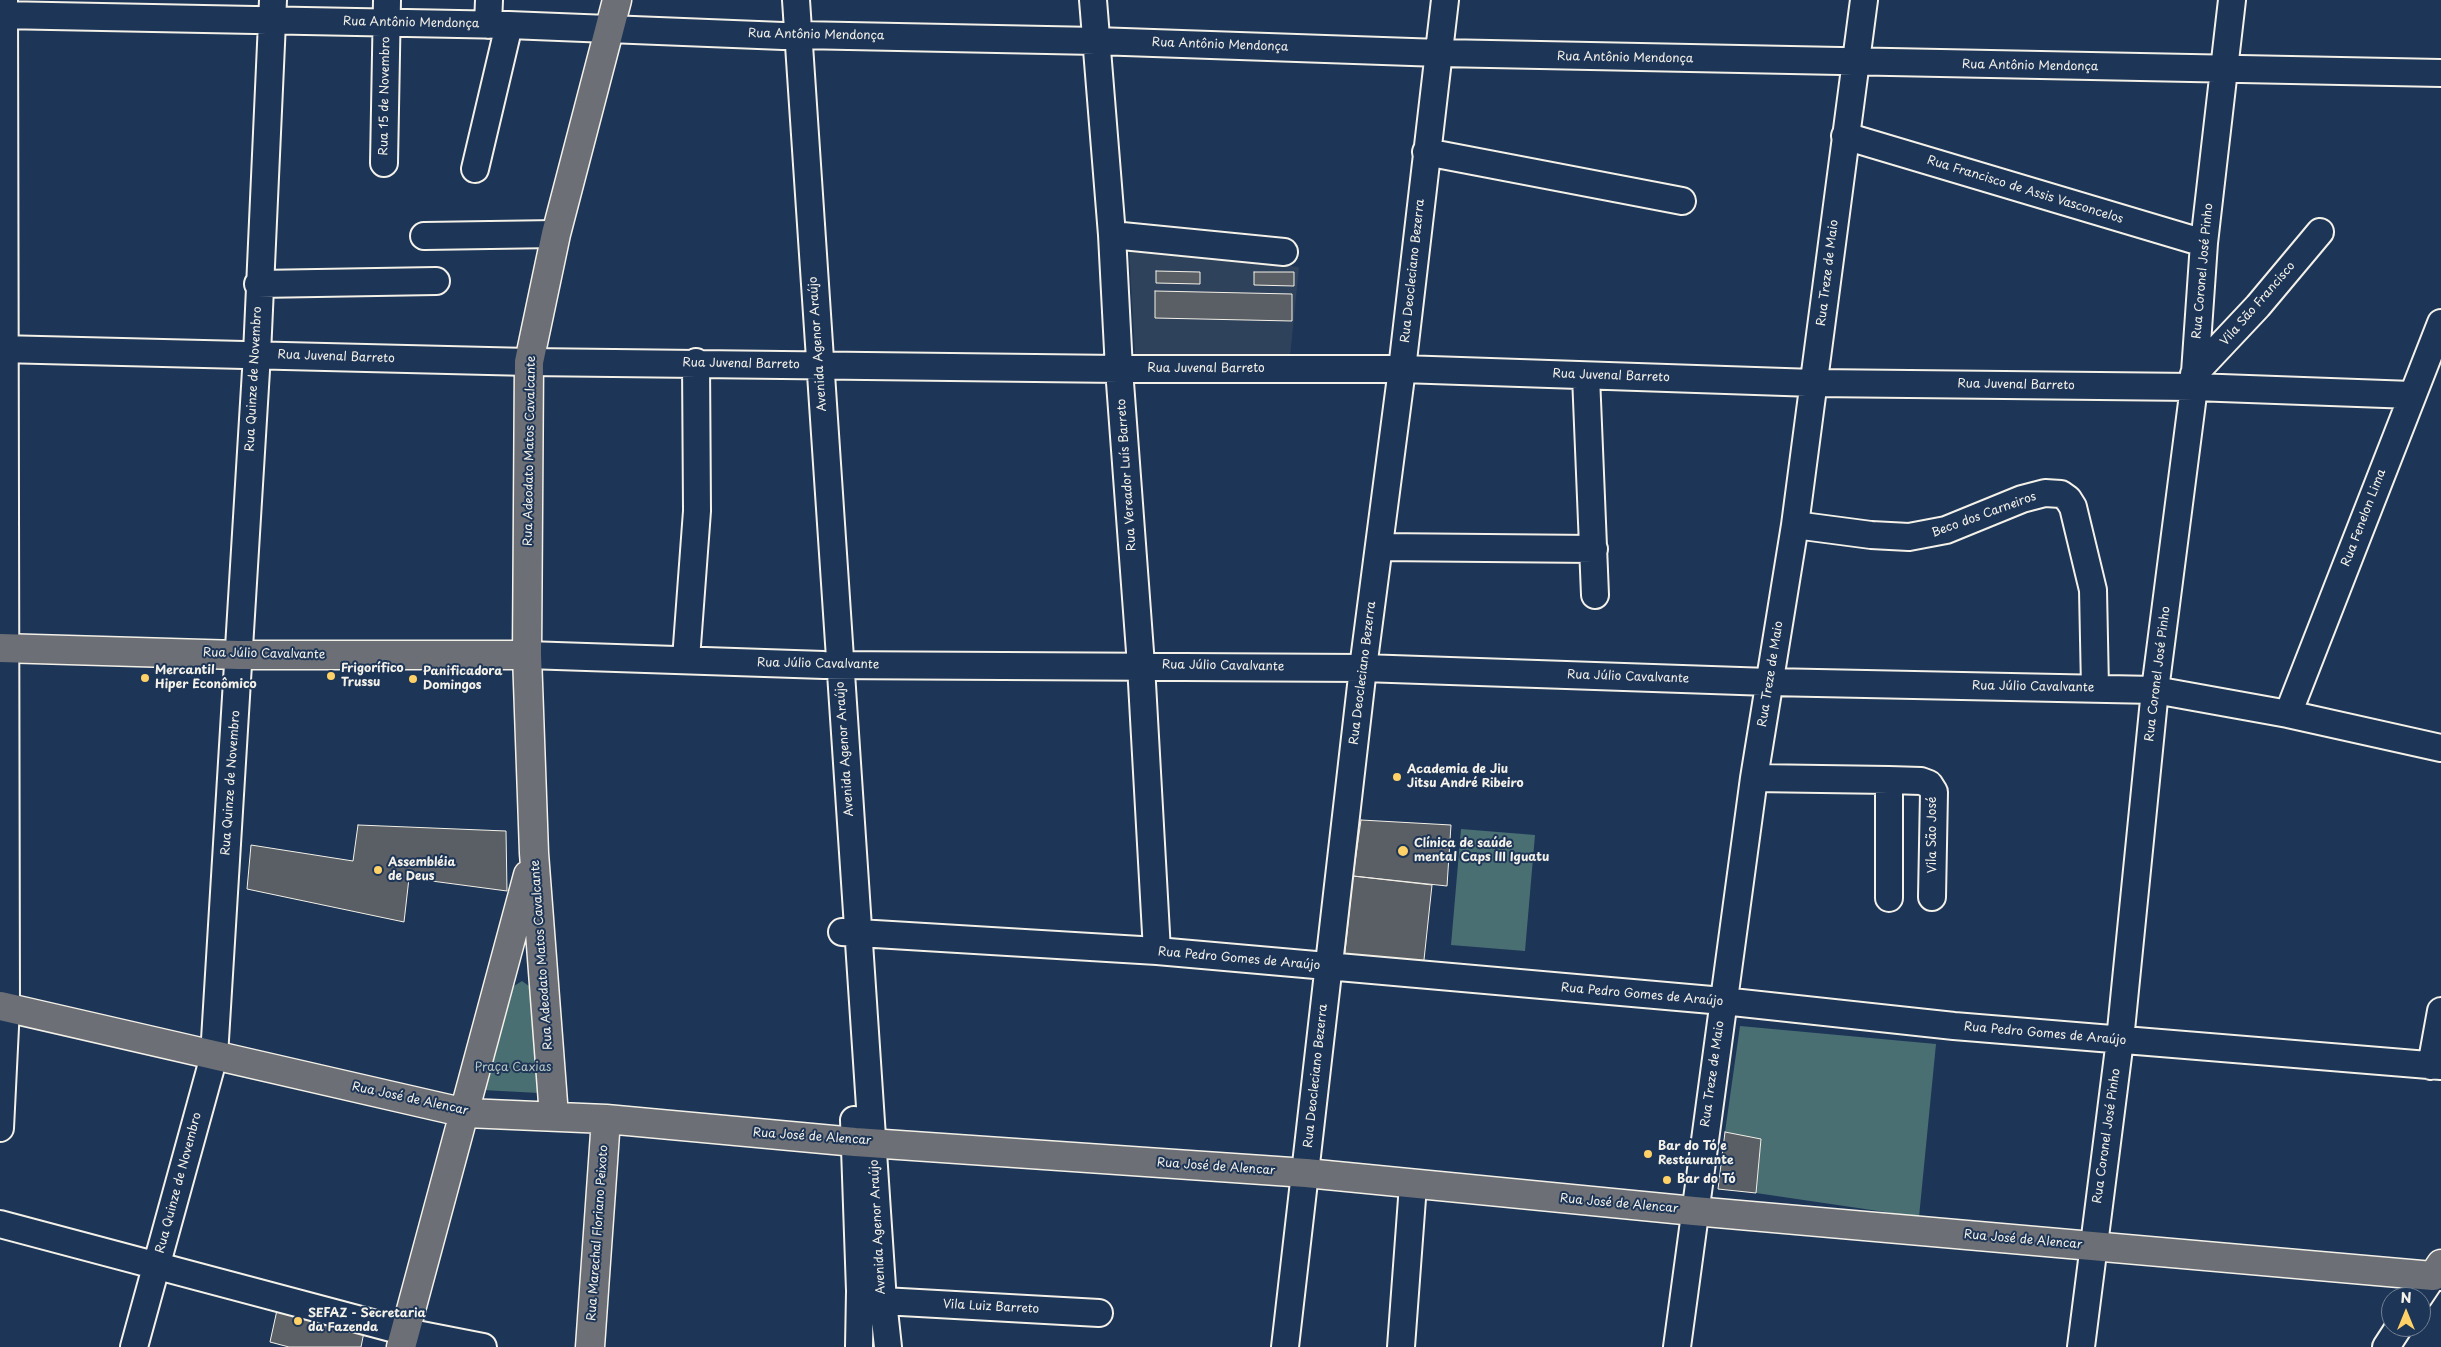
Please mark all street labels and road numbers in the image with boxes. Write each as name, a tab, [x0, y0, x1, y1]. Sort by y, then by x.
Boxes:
street label: Rua Antônio Mendonça	[343, 15, 479, 31]
street label: Rua Antônio Mendonça	[748, 27, 884, 43]
street label: Rua Antônio Mendonça	[1151, 35, 1289, 55]
street label: Rua 15 de Novembro	[377, 36, 393, 156]
street label: Rua Antônio Mendonça	[1557, 50, 1693, 66]
street label: Rua Antônio Mendonça	[1962, 58, 2098, 74]
street label: Rua Francisco de Assis Vasconcelos	[1925, 153, 2125, 227]
street label: Rua Deocleciano Bezerra	[1398, 198, 1428, 344]
street label: Rua Coronel José Pinho	[2190, 202, 2216, 340]
street label: Rua Treze de Maio	[1814, 219, 1842, 327]
street label: Vila São Francisco	[2218, 259, 2298, 349]
street label: Avenida Agenor Araújo	[806, 276, 830, 412]
street label: Rua Quinze de Novembro	[243, 306, 265, 452]
street label: Rua Juvenal Barreto	[277, 348, 395, 366]
street label: Rua Adeodato Matos Cavalcante	[521, 356, 539, 546]
street label: Rua Juvenal Barreto	[682, 356, 800, 372]
street label: Rua Juvenal Barreto	[1147, 362, 1265, 376]
street label: Rua Juvenal Barreto	[1552, 367, 1670, 385]
street label: Rua Juvenal Barreto	[1957, 377, 2075, 393]
street label: Rua Vereador Luís Barreto	[1114, 398, 1140, 552]
street label: Rua Fenelon Lima	[2339, 467, 2389, 569]
street label: Beco dos Carneiros	[1930, 489, 2038, 541]
street label: Rua Deocleciano Bezerra	[1347, 600, 1379, 746]
street label: Rua Coronel José Pinho	[2143, 605, 2173, 743]
street label: Rua Treze de Maio	[1756, 620, 1786, 728]
street label: Rua Júlio Cavalvante	[203, 646, 325, 662]
street label: Rua Júlio Cavalvante	[757, 656, 879, 672]
street label: Rua Júlio Cavalvante	[1162, 658, 1284, 674]
street label: Rua Júlio Cavalvante	[1567, 668, 1689, 686]
street label: Rua Júlio Cavalvante	[1972, 679, 2094, 695]
street label: Avenida Agenor Araújo	[833, 681, 857, 817]
street label: Rua Quinze de Novembro	[219, 710, 243, 856]
street label: Vila São José	[1926, 797, 1940, 873]
street label: Rua Adeodato Matos Cavalcante	[528, 859, 556, 1051]
street label: Rua Pedro Gomes de Araújo	[1157, 945, 1321, 973]
street label: Rua Pedro Gomes de Araújo	[1560, 981, 1724, 1009]
street label: Rua Deocleciano Bezerra	[1301, 1003, 1331, 1149]
street label: Rua Treze de Maio	[1698, 1020, 1728, 1128]
street label: Rua Pedro Gomes de Araújo	[1963, 1020, 2127, 1048]
street label: Rua Coronel José Pinho	[2090, 1068, 2124, 1204]
street label: Rua José de Alencar	[350, 1080, 470, 1118]
street label: Rua Quinze de Novembro	[153, 1111, 205, 1255]
street label: Rua José de Alencar	[752, 1126, 872, 1148]
street label: Rua Marechal Floriano Peixoto	[585, 1145, 611, 1321]
street label: Rua José de Alencar	[1156, 1156, 1276, 1178]
street label: Avenida Agenor Araújo	[867, 1159, 889, 1295]
street label: Rua José de Alencar	[1559, 1192, 1679, 1216]
street label: Rua José de Alencar	[1963, 1228, 2083, 1252]
street label: Vila Luiz Barreto	[942, 1297, 1040, 1317]

